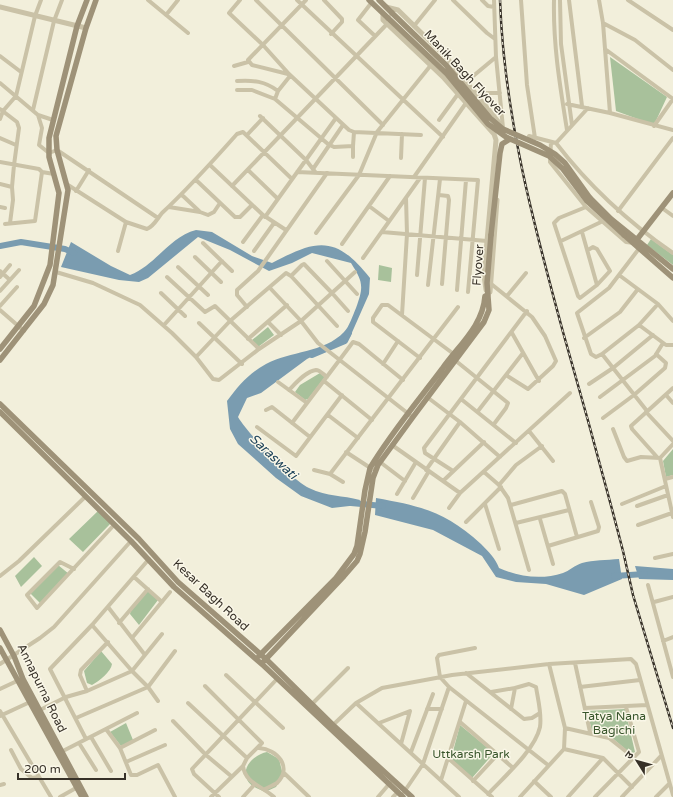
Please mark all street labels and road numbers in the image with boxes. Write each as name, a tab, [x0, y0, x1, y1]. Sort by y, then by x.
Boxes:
street label: Manik Bagh Flyover	[421, 27, 509, 119]
street label: Flyover	[470, 243, 486, 286]
street label: Kesar Bagh Road	[170, 556, 252, 634]
street label: Annapurna Road	[14, 641, 70, 735]

